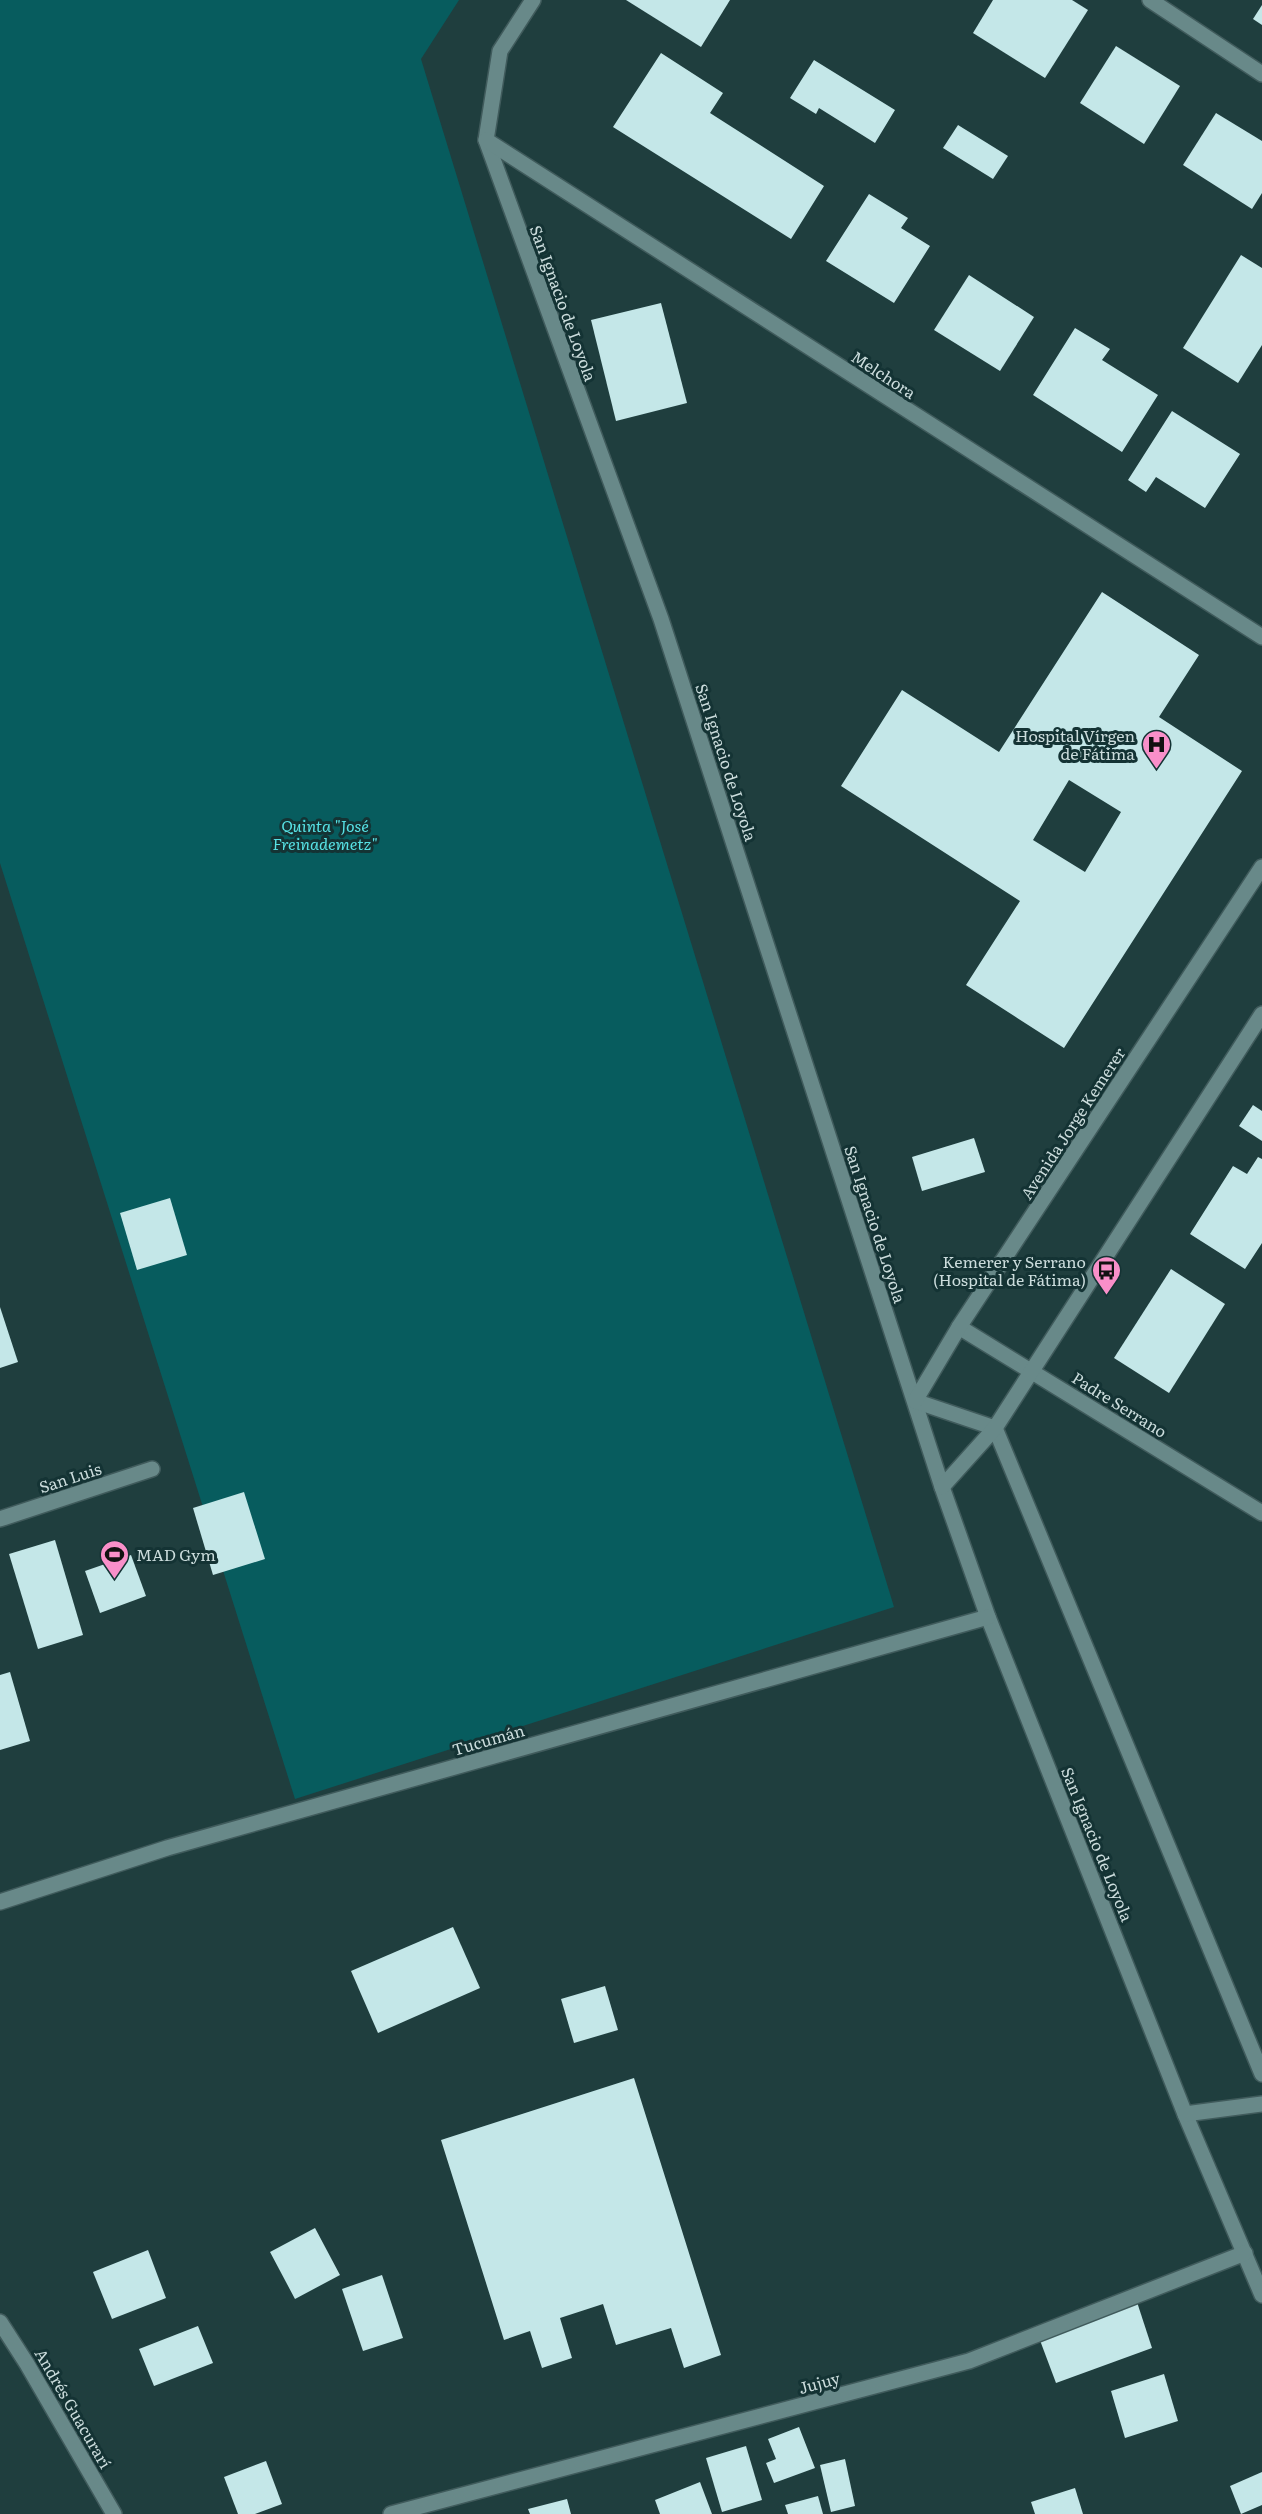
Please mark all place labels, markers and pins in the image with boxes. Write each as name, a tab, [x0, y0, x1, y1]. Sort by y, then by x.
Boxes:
place label: Hospital Vírgen de Fátima	[1015, 723, 1135, 765]
hospital icon: Hospital Vírgen de Fátima	[1140, 728, 1172, 770]
place label: Kemerer y Serrano (Hospital de Fátima)	[933, 1249, 1086, 1291]
bus stop icon: Kemerer y Serrano (Hospital de Fátima)	[1091, 1254, 1123, 1296]
sports icon: MAD Gym	[99, 1538, 131, 1580]
place label: MAD Gym	[136, 1542, 216, 1566]

